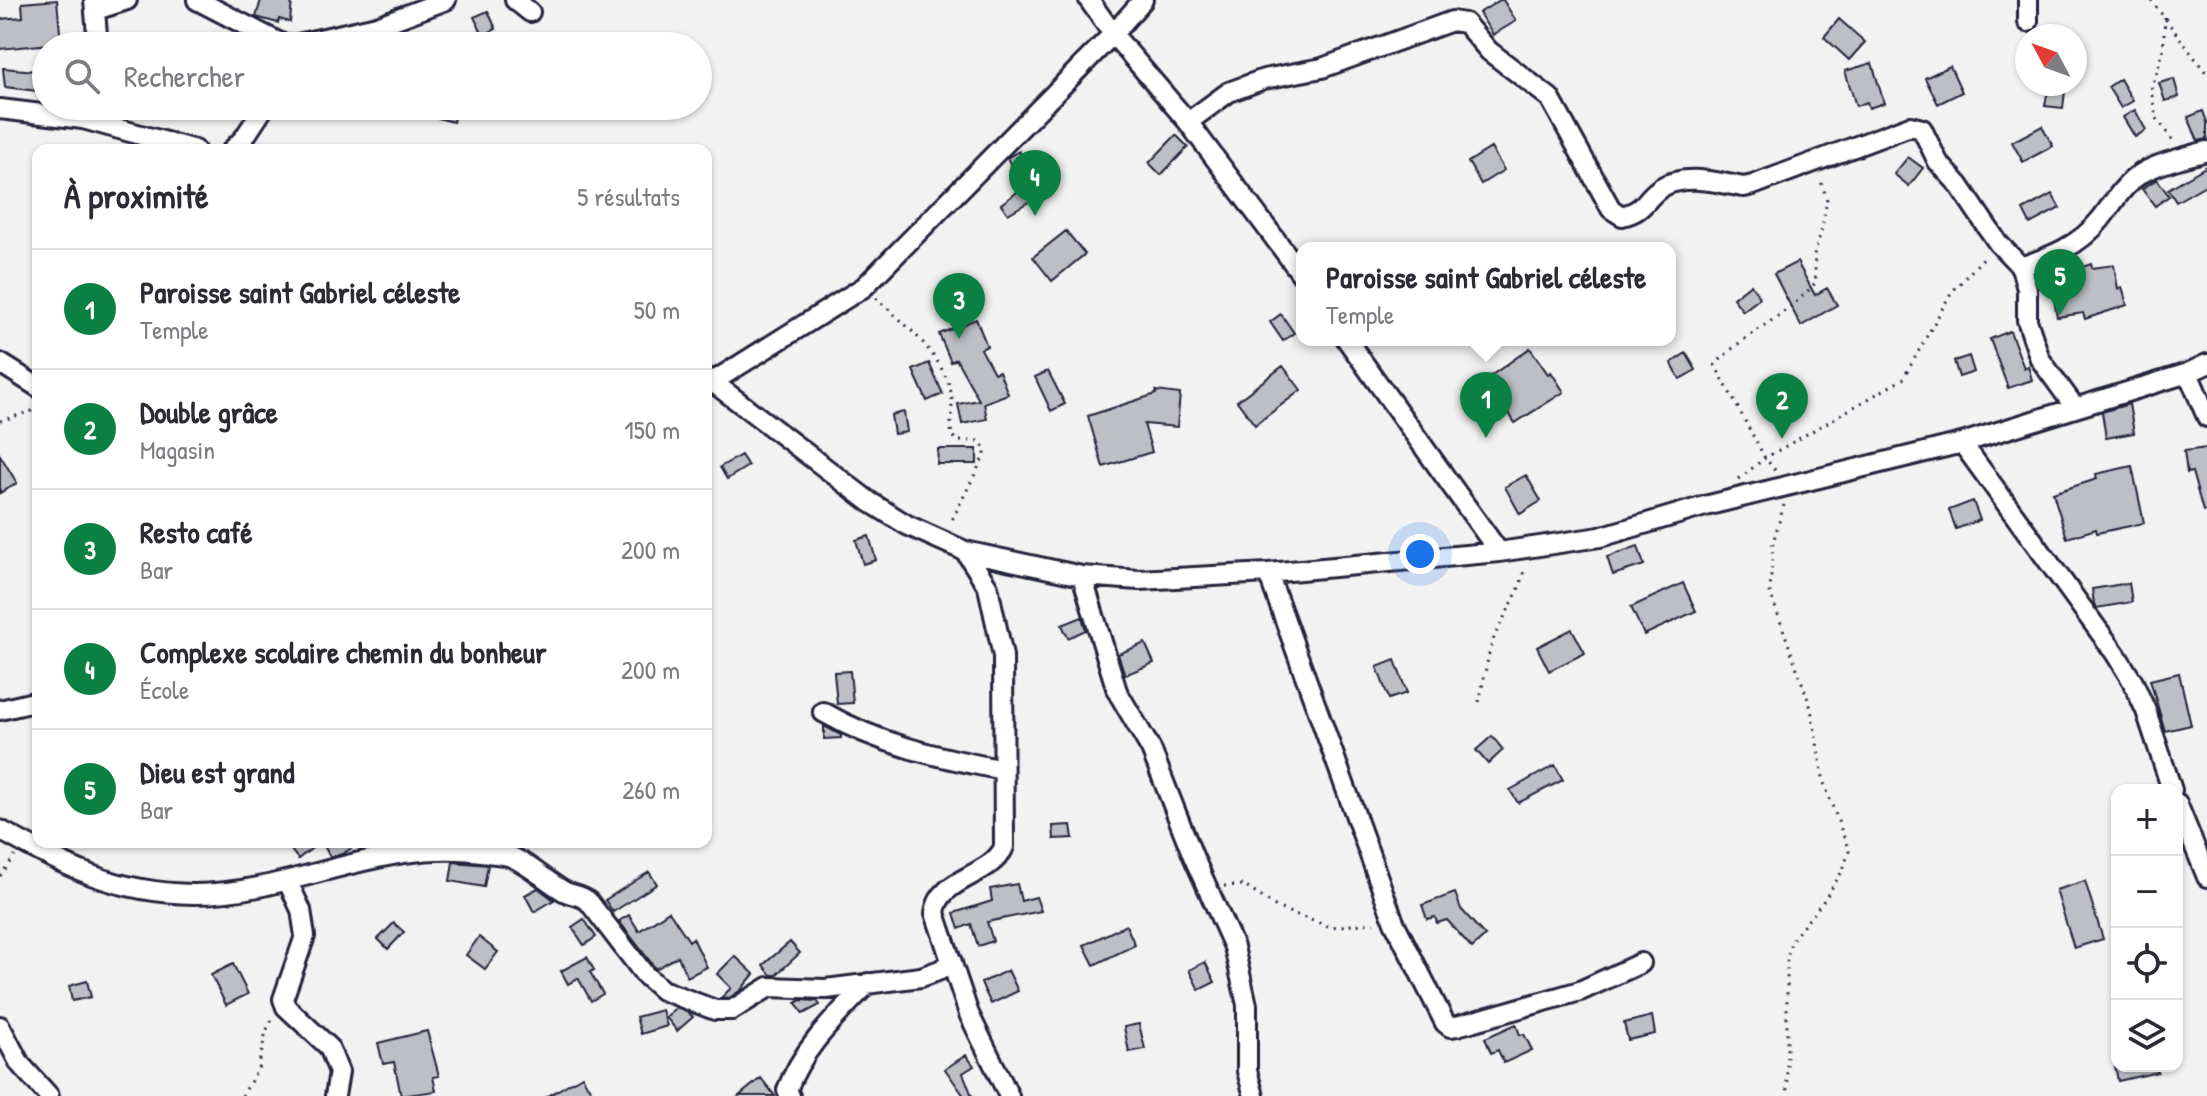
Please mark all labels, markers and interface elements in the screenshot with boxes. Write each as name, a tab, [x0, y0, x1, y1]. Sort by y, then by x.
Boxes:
north arrow	[2015, 24, 2087, 96]
search box	[32, 32, 712, 120]
icon: search	[60, 54, 104, 98]
text: Rechercher	[124, 56, 245, 96]
pin: 4	[1009, 150, 1061, 216]
text: À proximité	[64, 173, 209, 219]
text: 5 résultats	[577, 179, 680, 214]
popup	[1296, 242, 1676, 346]
pin: 5	[2034, 249, 2086, 315]
text: Paroisse saint Gabriel céleste	[1326, 257, 1646, 297]
text: Paroisse saint Gabriel céleste	[140, 272, 460, 312]
pin: 3	[933, 273, 985, 339]
text: 1	[85, 292, 95, 327]
text: 50 m	[634, 292, 680, 327]
text: Temple	[1326, 297, 1394, 332]
text: Temple	[140, 312, 209, 347]
pin: 1	[1460, 372, 1512, 438]
pin: 2	[1756, 373, 1808, 439]
text: Double grâce	[140, 392, 278, 432]
text: 2	[84, 412, 96, 447]
text: 150 m	[624, 412, 680, 447]
text: Magasin	[140, 432, 215, 467]
text: Resto café	[140, 512, 253, 552]
text: 3	[84, 532, 96, 567]
text: 200 m	[621, 532, 680, 567]
your location	[1400, 534, 1440, 574]
text: Bar	[140, 552, 173, 587]
text: Complexe scolaire chemin du bonheur	[140, 632, 547, 672]
text: 4	[85, 652, 95, 687]
text: 200 m	[621, 652, 680, 687]
text: École	[140, 672, 189, 707]
text: Dieu est grand	[140, 752, 294, 792]
text: 5	[85, 772, 96, 807]
text: 260 m	[622, 772, 680, 807]
map controls	[2111, 784, 2183, 1072]
button: +	[2111, 784, 2183, 856]
text: Bar	[140, 792, 173, 827]
button: −	[2111, 856, 2183, 928]
button: locate	[2111, 928, 2183, 1000]
button: layers	[2111, 1000, 2183, 1072]

